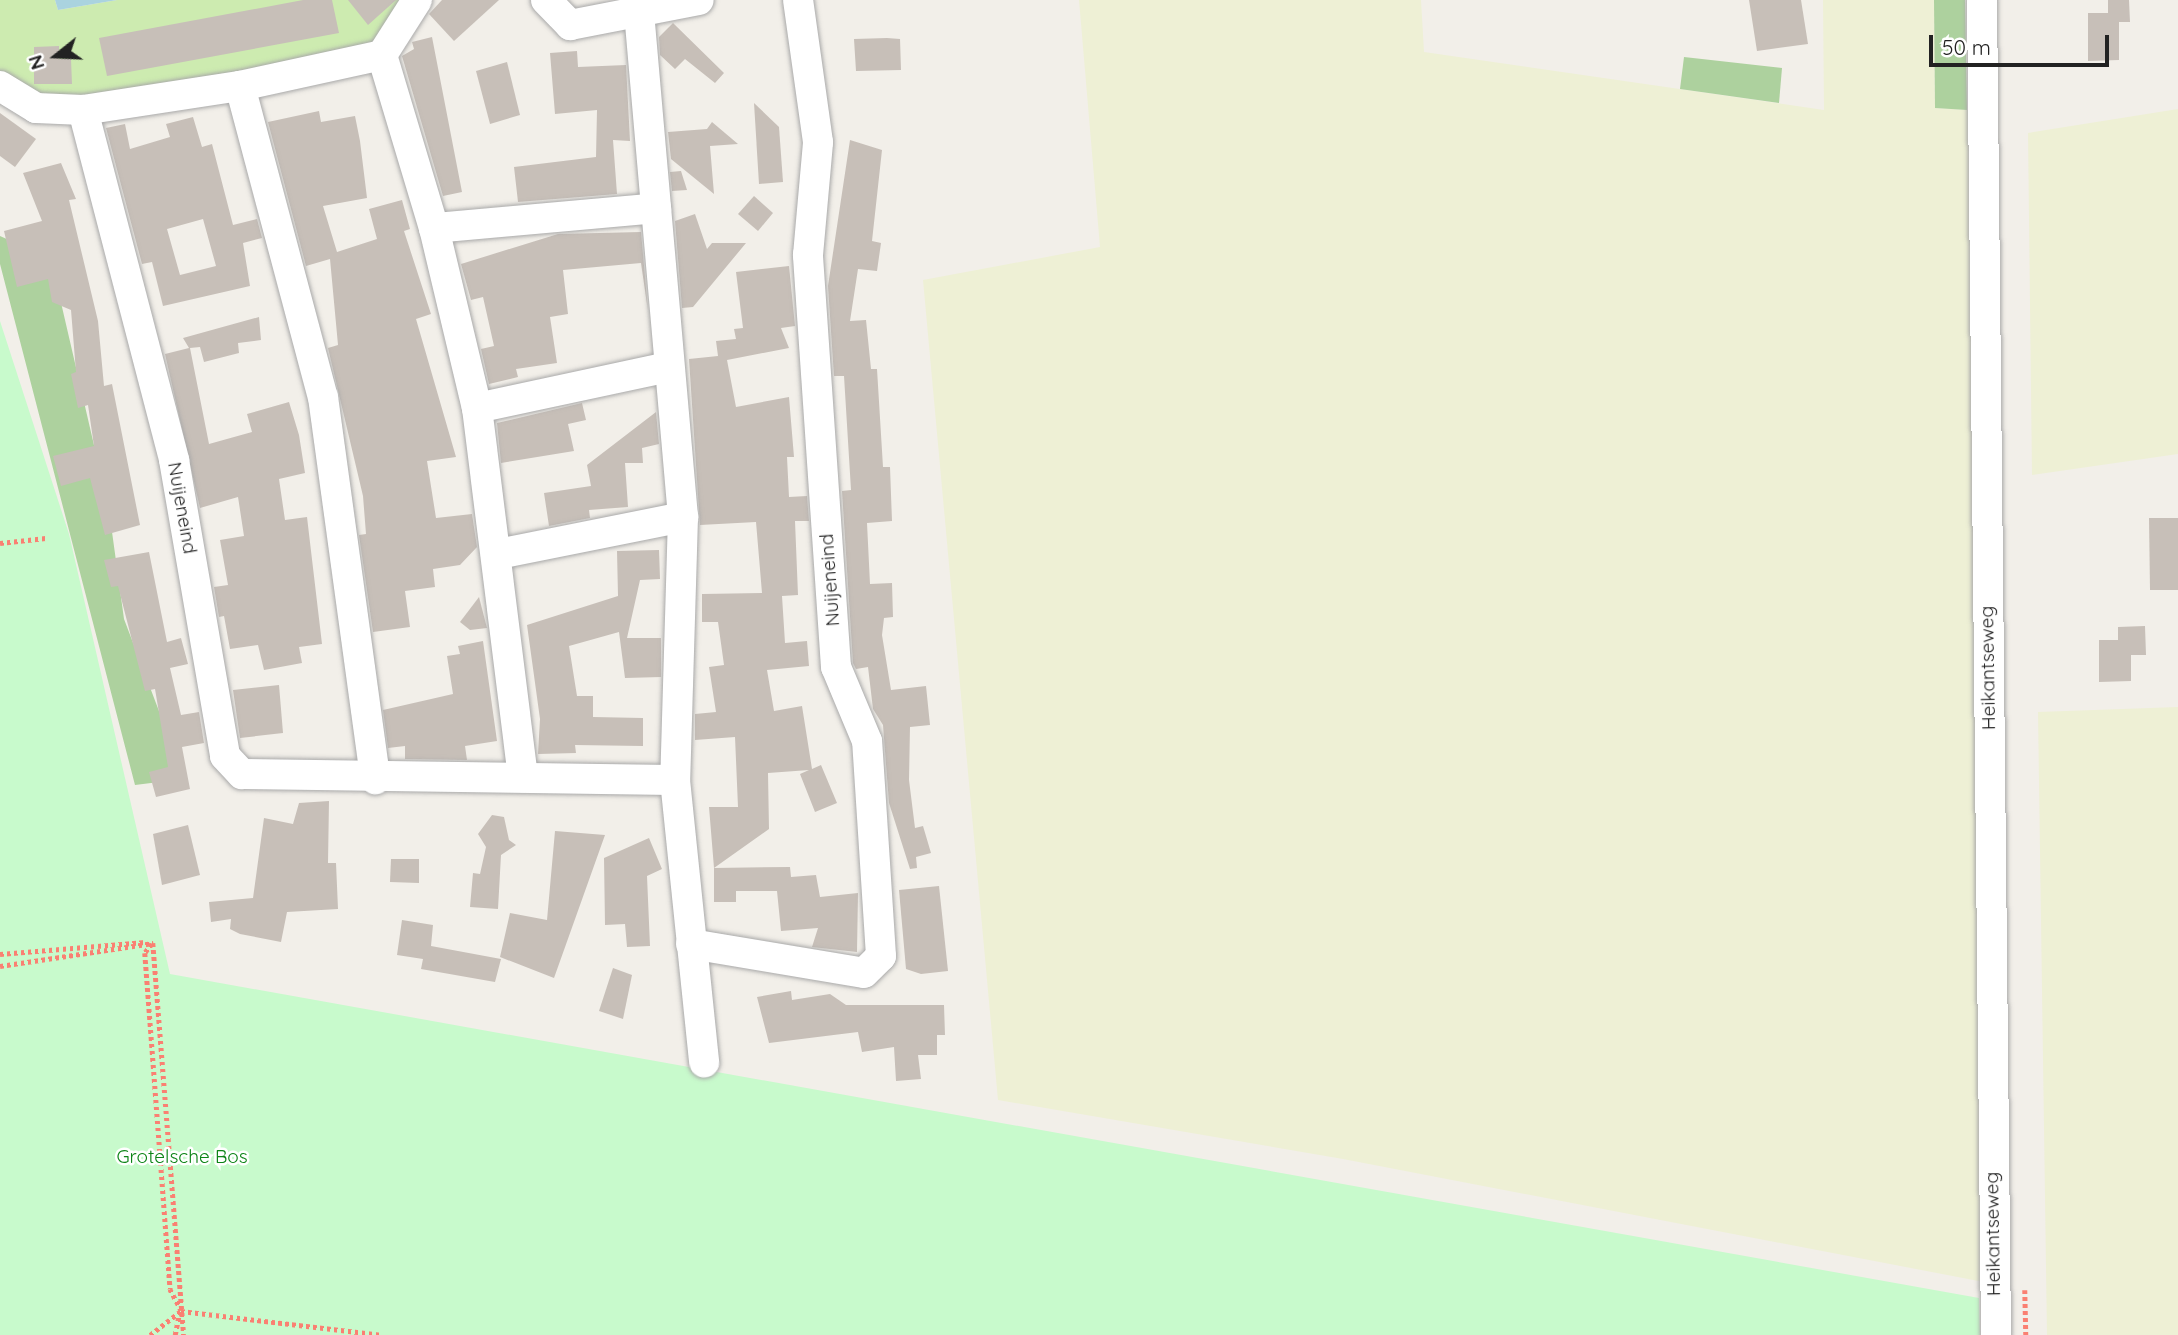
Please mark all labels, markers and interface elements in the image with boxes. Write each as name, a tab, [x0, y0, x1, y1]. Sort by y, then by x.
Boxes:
north arrow	[21, 21, 91, 91]
scale bar	[1933, 21, 2113, 65]
text: 50 m	[1942, 34, 1991, 60]
text: N	[22, 52, 50, 73]
street label: Nuijeneind	[163, 460, 201, 556]
street label: Nuijeneind	[815, 533, 845, 627]
street label: Heikantseweg	[1976, 606, 2000, 730]
park label: Grotelsche Bos	[116, 1146, 248, 1168]
street label: Heikantseweg	[1981, 1172, 2005, 1296]

